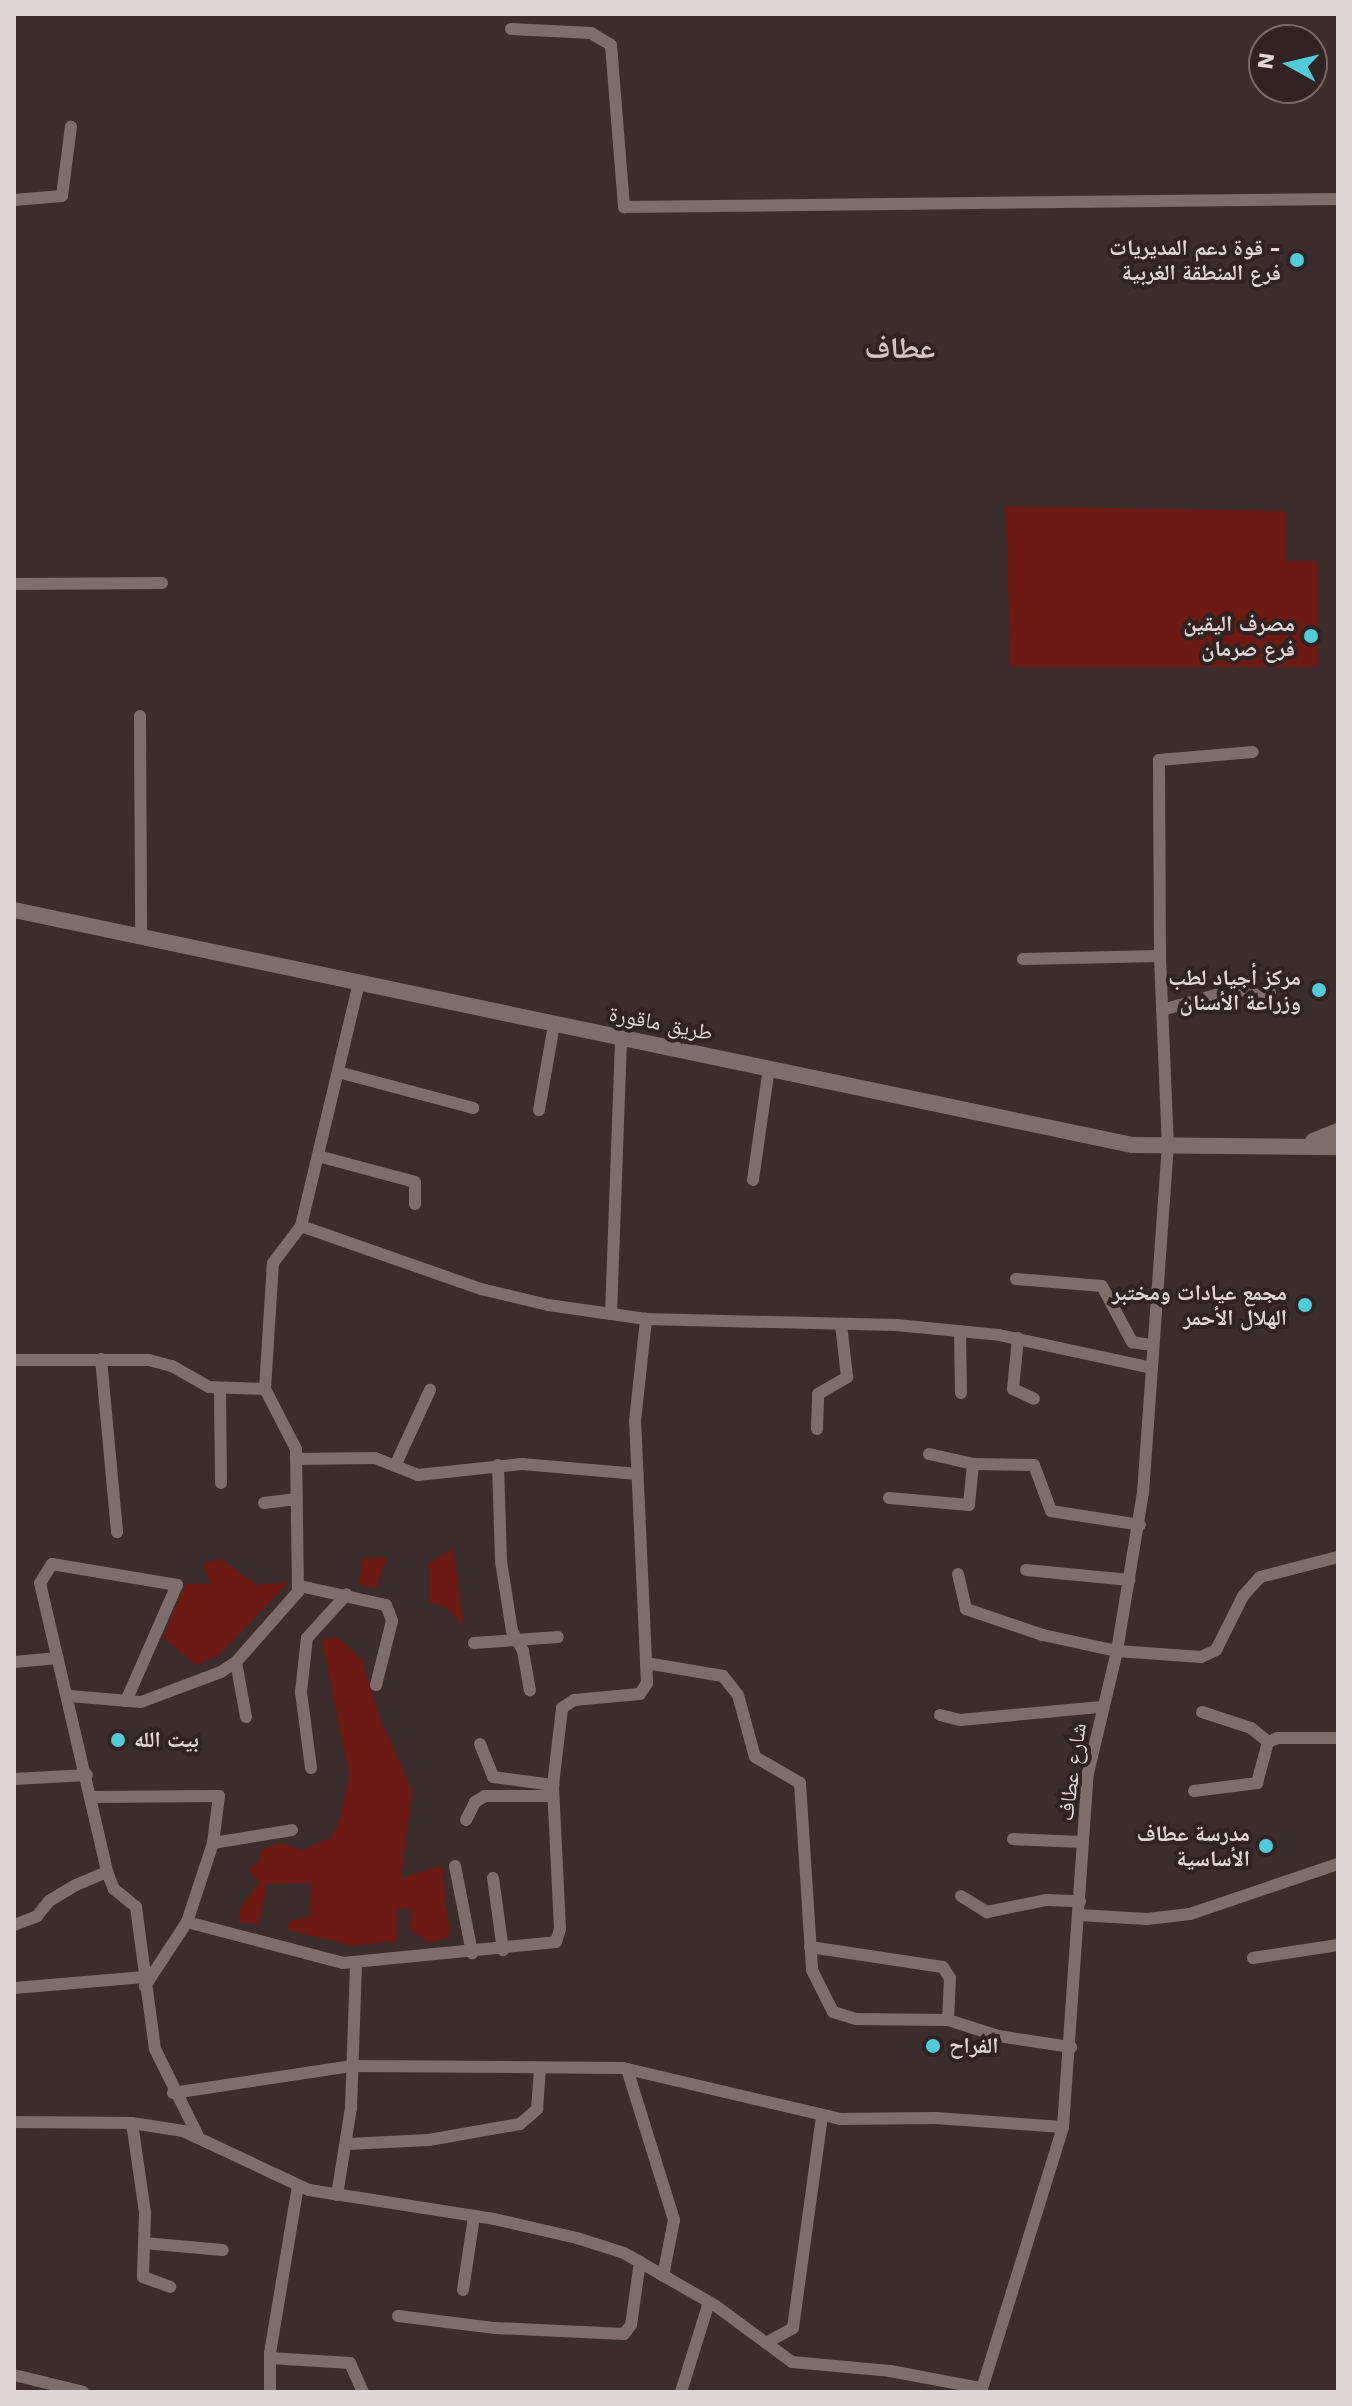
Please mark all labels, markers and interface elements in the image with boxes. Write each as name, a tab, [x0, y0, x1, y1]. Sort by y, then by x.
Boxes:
north arrow	[1248, 24, 1328, 104]
text: N	[1252, 51, 1279, 71]
place label: قوة دعم المديريات - فرع المنطقة الغربية	[1109, 234, 1281, 286]
marker: قوة دعم المديريات - فرع المنطقة الغربية	[1288, 251, 1306, 269]
district label: عطاف	[865, 330, 935, 366]
place label: مصرف اليقين فرع صرمان	[1183, 610, 1295, 662]
marker: مصرف اليقين فرع صرمان	[1302, 627, 1320, 645]
place label: مركز أجياد لطب وزراعة الأسنان	[1168, 964, 1301, 1016]
marker: مركز أجياد لطب وزراعة الأسنان	[1308, 979, 1330, 1001]
street label: طريق ماقورة	[607, 1000, 715, 1046]
place label: مجمع عيادات ومختبر الهلال الأحمر	[1112, 1279, 1287, 1330]
marker: مجمع عيادات ومختبر الهلال الأحمر	[1294, 1294, 1316, 1316]
street label: شارع عطاف	[1052, 1721, 1092, 1823]
place label: بيت الله	[134, 1727, 199, 1753]
marker: بيت الله	[109, 1731, 127, 1749]
place label: مدرسة عطاف الأساسية	[1137, 1820, 1250, 1872]
marker: مدرسة عطاف الأساسية	[1257, 1837, 1275, 1855]
place label: الفراح	[949, 2033, 998, 2059]
marker: الفراح	[924, 2037, 942, 2055]

